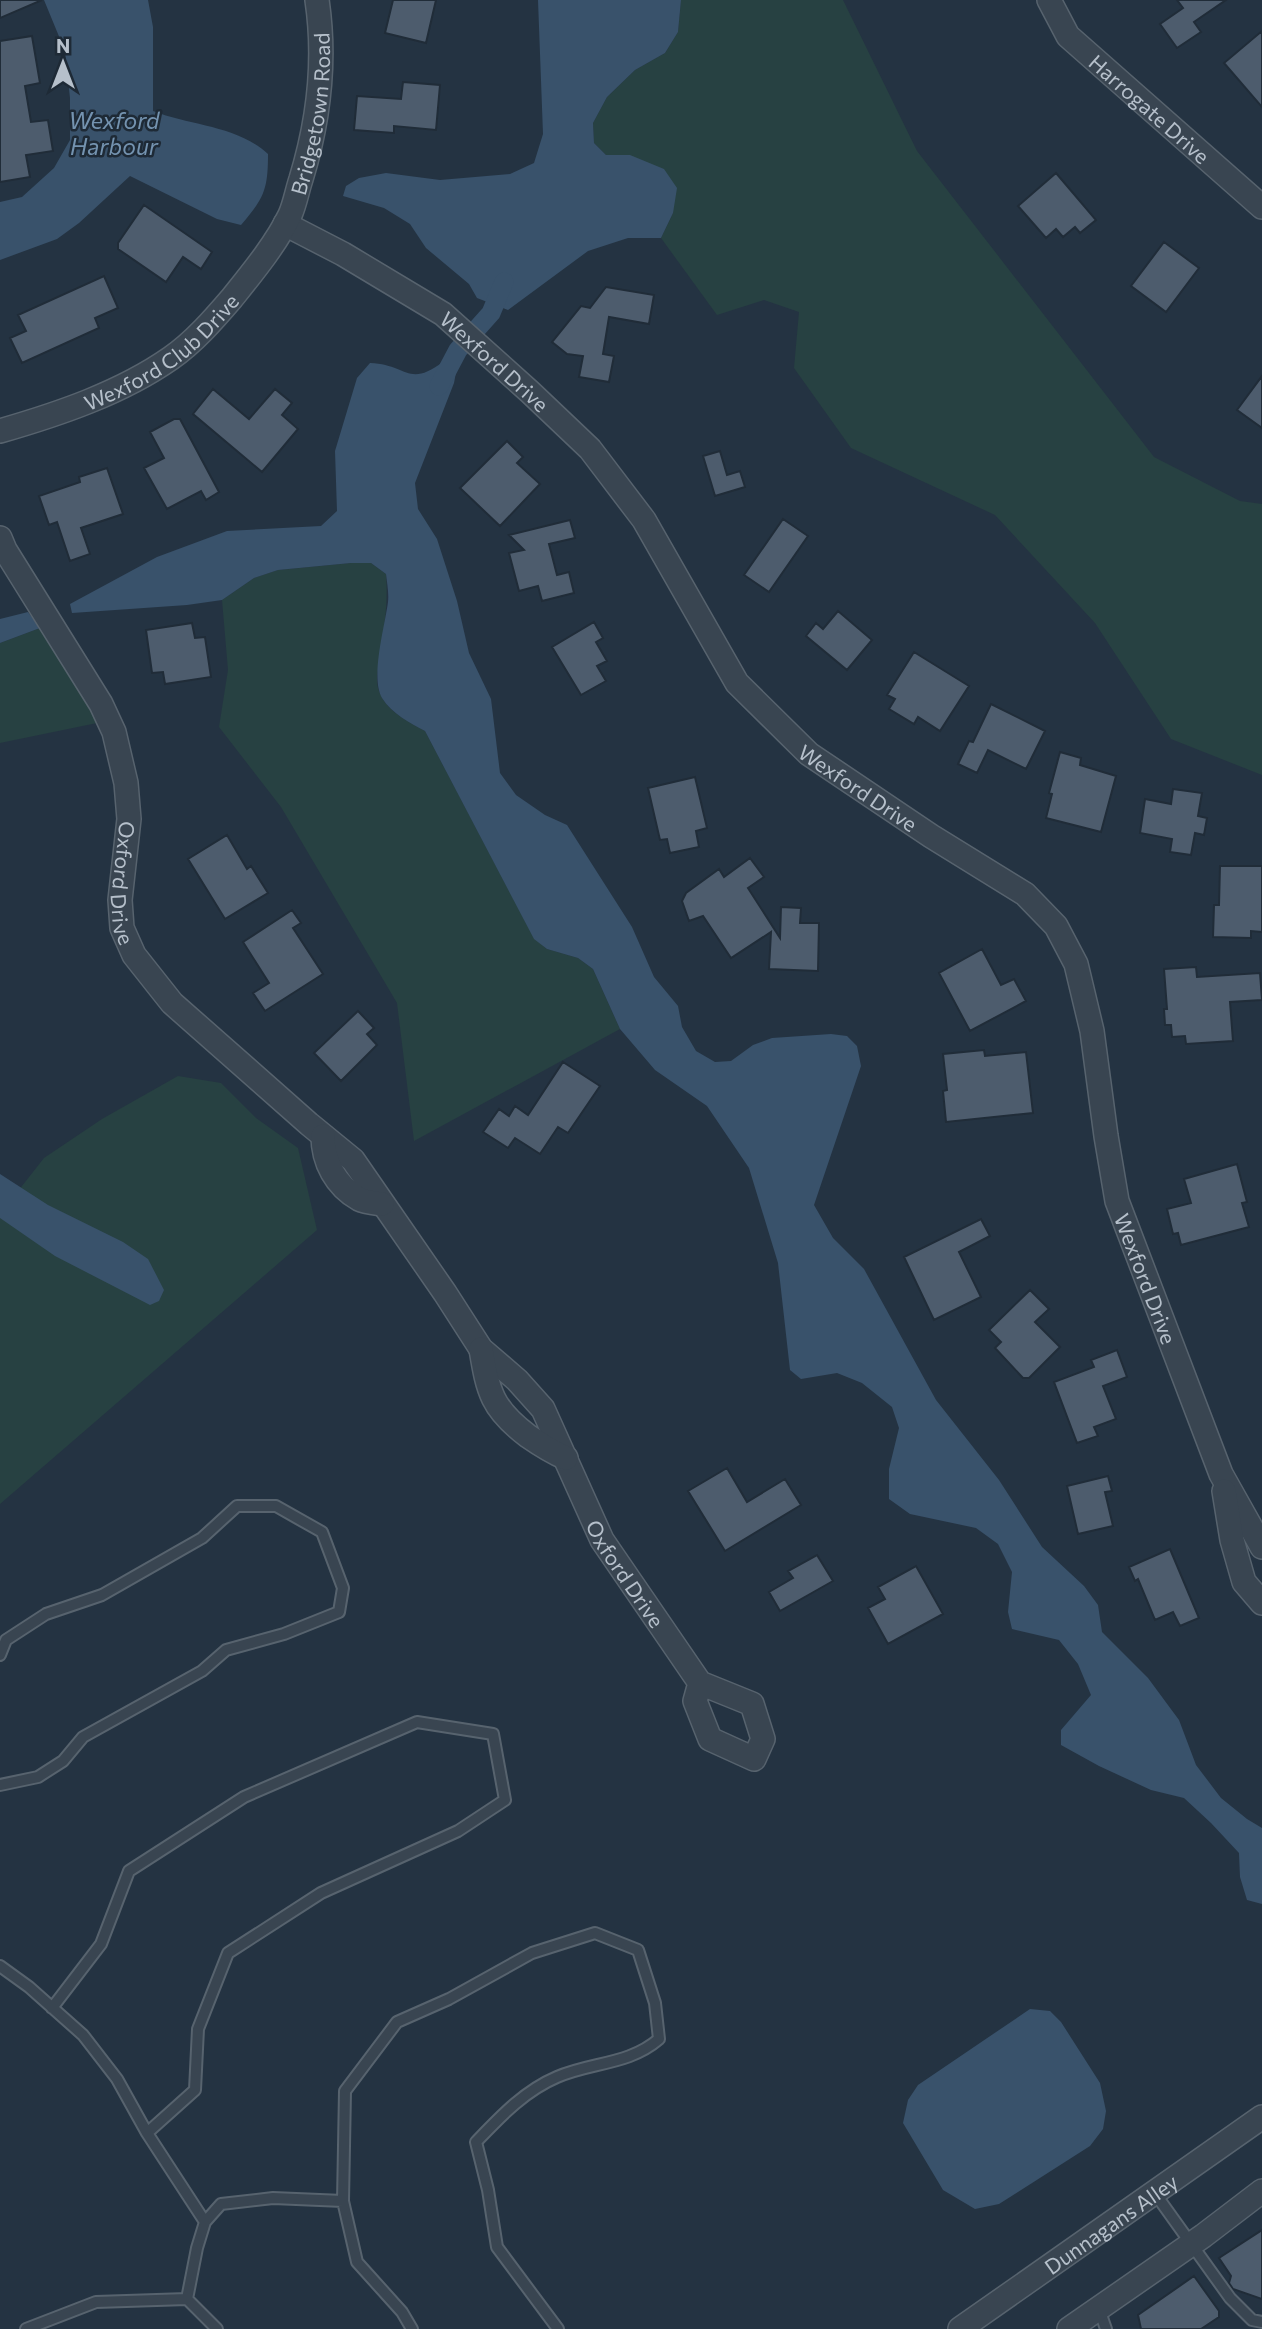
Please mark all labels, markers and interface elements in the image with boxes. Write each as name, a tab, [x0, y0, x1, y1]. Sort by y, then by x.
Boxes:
north arrow	[28, 28, 98, 98]
street label: Bridgetown Road	[285, 32, 333, 197]
text: N	[56, 34, 70, 57]
street label: Harrogate Drive	[1085, 49, 1215, 168]
water label: Wexford Harbour	[69, 106, 161, 160]
street label: Wexford Club Drive	[80, 288, 243, 415]
street label: Wexford Drive	[436, 306, 555, 416]
street label: Wexford Drive	[794, 738, 922, 836]
street label: Oxford Drive	[107, 820, 141, 948]
street label: Wexford Drive	[1110, 1210, 1183, 1347]
street label: Oxford Drive	[582, 1516, 670, 1632]
street label: Dunnagans Alley	[1039, 2168, 1182, 2279]

